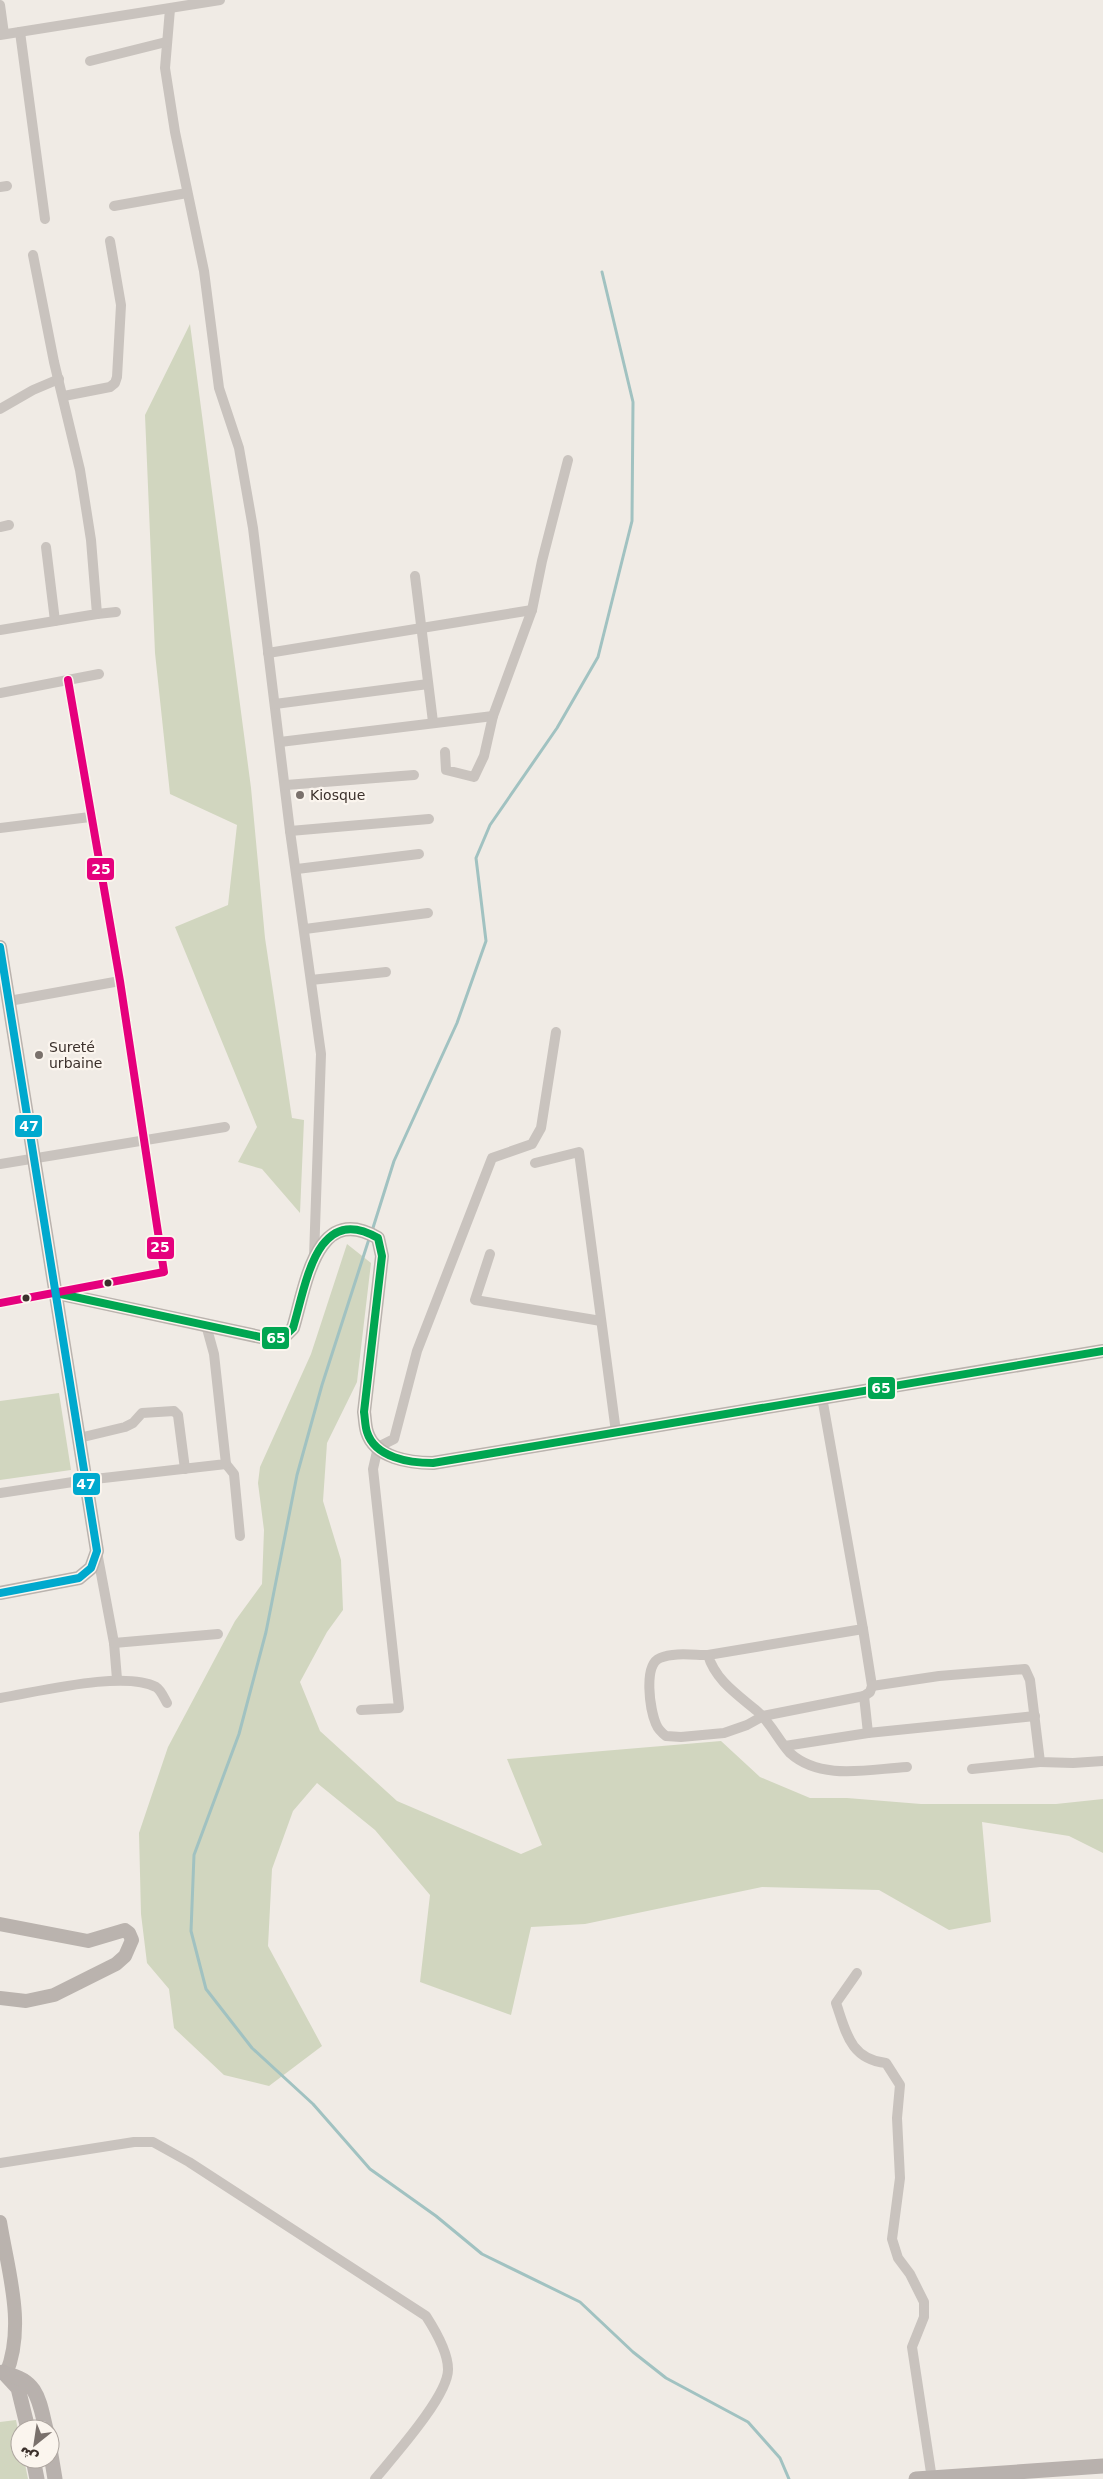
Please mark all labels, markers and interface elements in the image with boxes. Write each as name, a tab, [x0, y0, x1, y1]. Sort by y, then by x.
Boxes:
place label: Kiosque	[310, 787, 365, 803]
marker: Kiosque	[294, 789, 306, 801]
line badge: 25	[86, 857, 115, 881]
text: 25	[91, 861, 111, 877]
place label: Sureté urbaine	[49, 1039, 102, 1071]
marker: Sureté urbaine	[33, 1049, 45, 1061]
line badge: 47	[14, 1114, 43, 1138]
text: 47	[19, 1118, 39, 1134]
line badge: 25	[146, 1236, 175, 1260]
text: 25	[150, 1239, 170, 1255]
unlabelled marker	[103, 1278, 113, 1288]
unlabelled marker	[21, 1293, 31, 1303]
line badge: 65	[261, 1326, 290, 1350]
text: 65	[266, 1330, 286, 1346]
line badge: 65	[867, 1376, 896, 1400]
text: 65	[871, 1380, 891, 1396]
line badge: 47	[72, 1472, 101, 1496]
text: 47	[76, 1476, 96, 1492]
north arrow	[10, 2419, 60, 2469]
text: ش	[16, 2443, 41, 2467]

